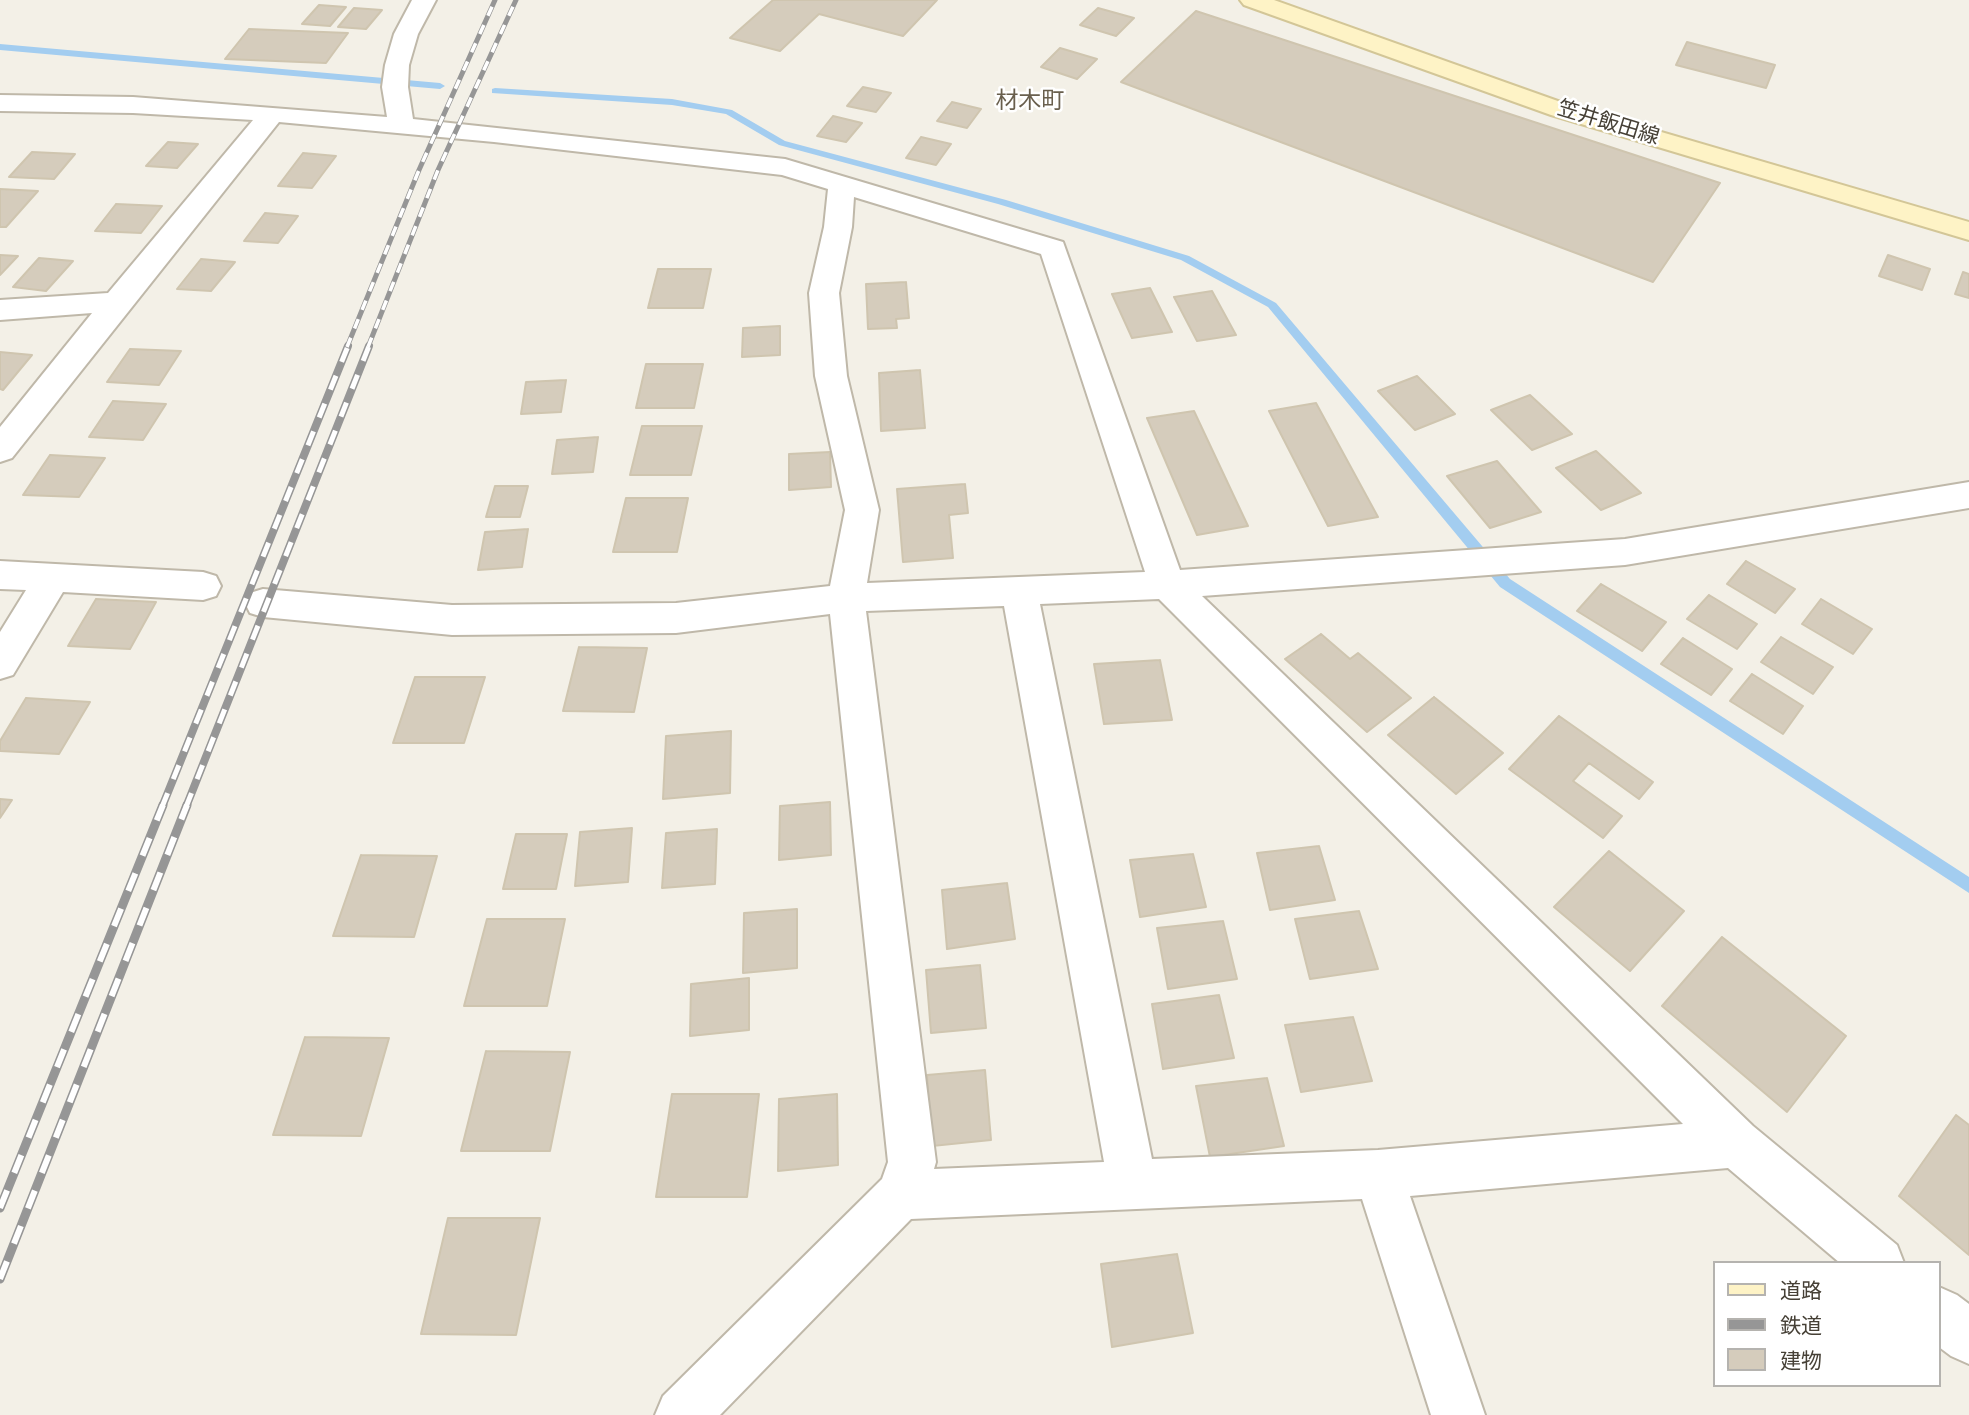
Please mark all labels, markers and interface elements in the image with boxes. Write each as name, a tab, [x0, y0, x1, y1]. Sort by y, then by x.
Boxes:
district label: 材木町	[996, 88, 1064, 116]
street label: 笠井飯田線	[1554, 97, 1662, 151]
legend	[1714, 1261, 1941, 1387]
text: 道路	[1780, 1276, 1822, 1306]
text: 鉄道	[1780, 1311, 1822, 1341]
text: 建物	[1780, 1346, 1822, 1376]

